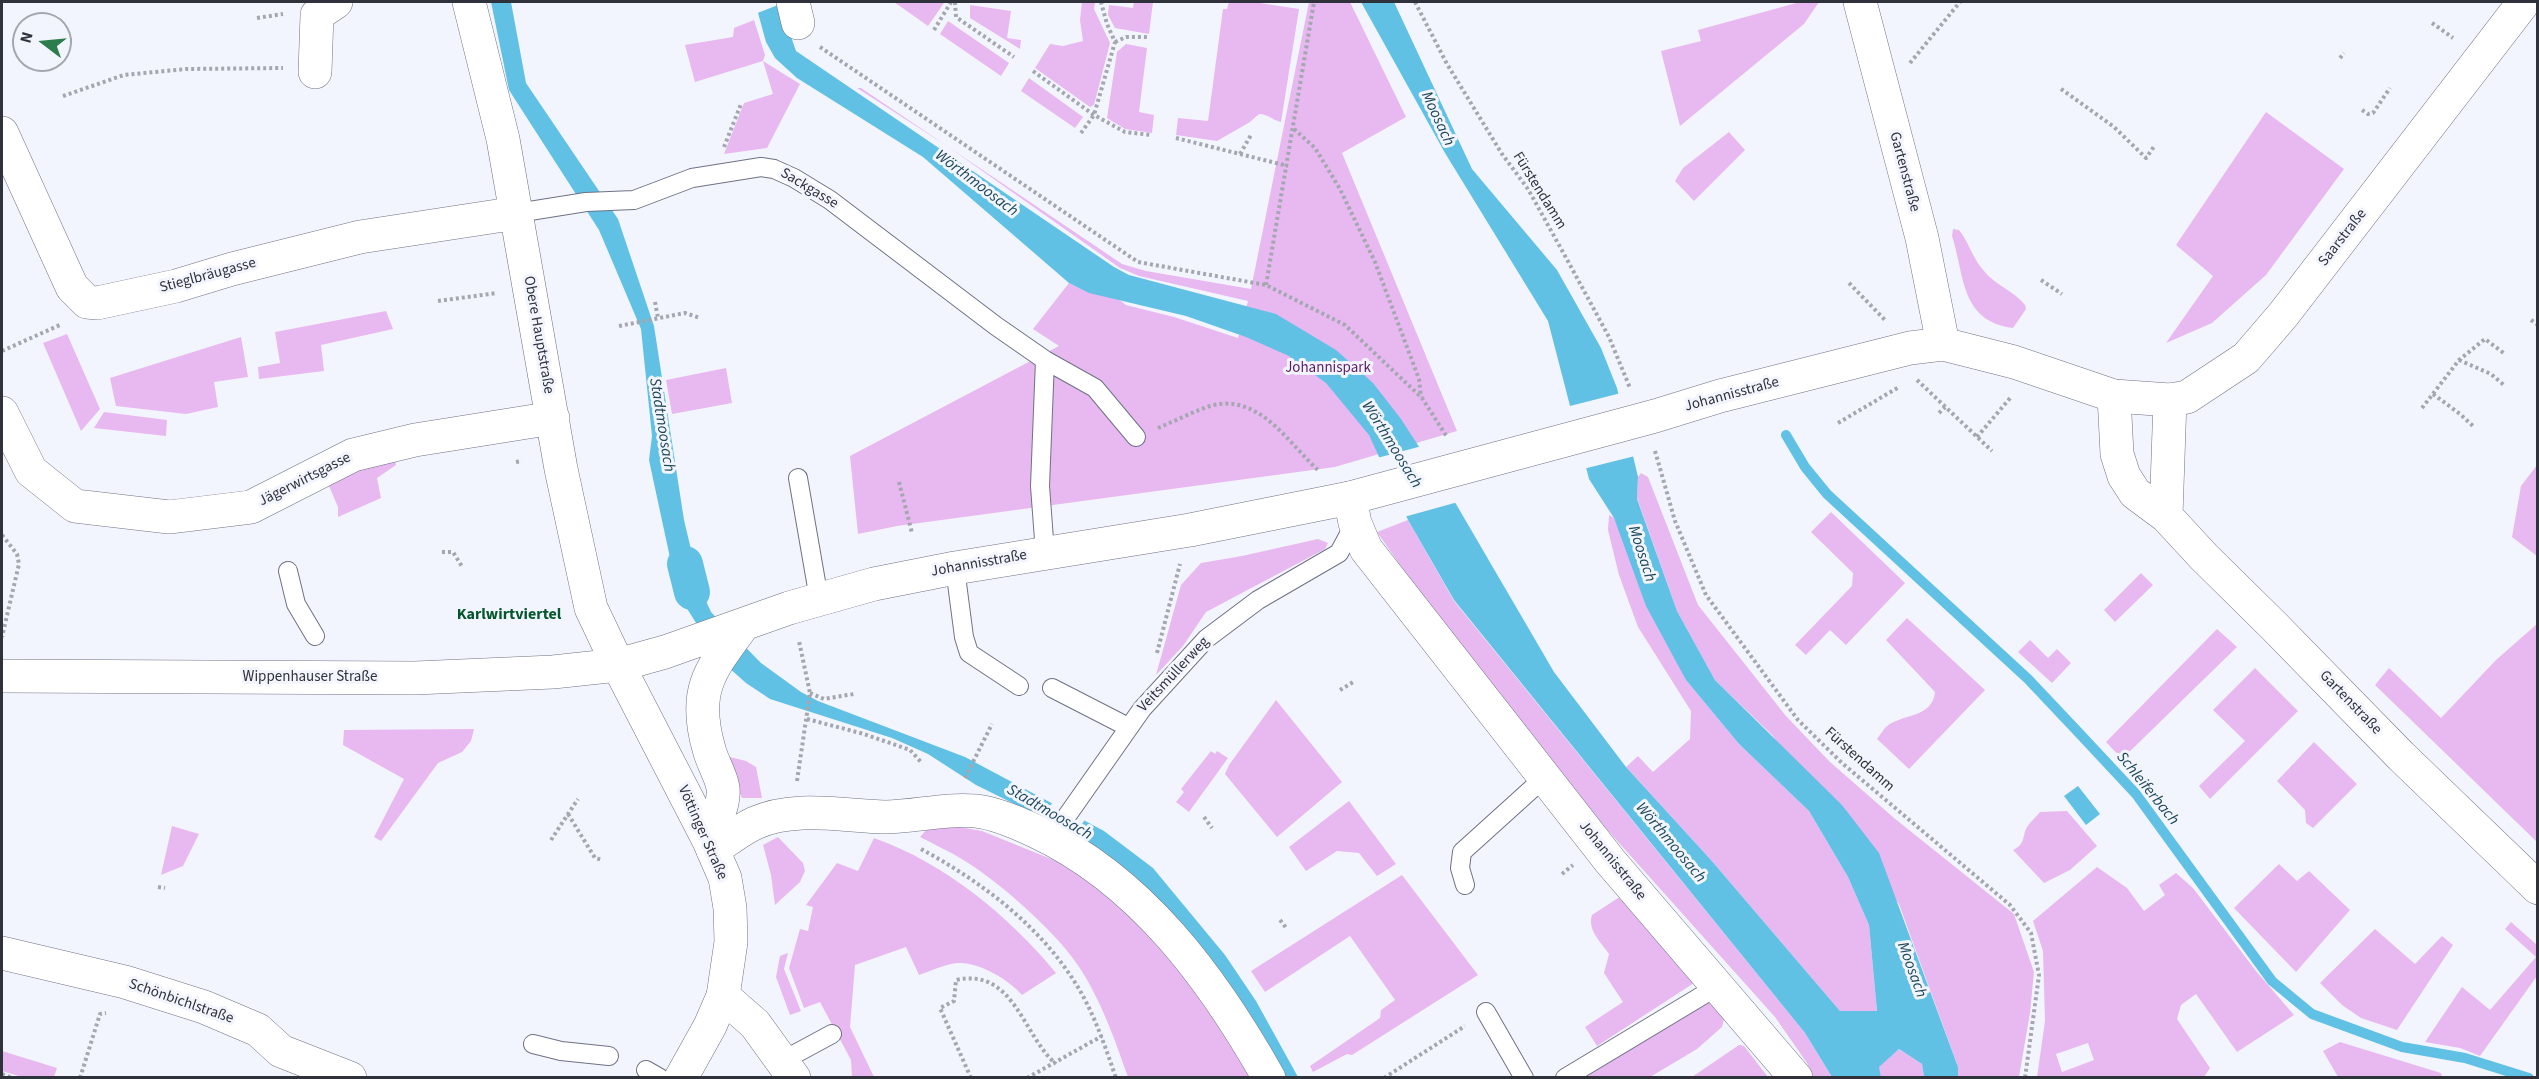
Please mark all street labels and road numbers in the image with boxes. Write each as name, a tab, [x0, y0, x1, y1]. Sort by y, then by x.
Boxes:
street label: Gartenstraße	[1885, 130, 1923, 214]
street label: Fürstendamm	[1508, 149, 1570, 233]
street label: Sackgasse	[777, 165, 841, 213]
street label: Saarstraße	[2315, 206, 2371, 270]
street label: Stieglbräugasse	[158, 255, 258, 297]
street label: Obere Hauptstraße	[519, 275, 557, 395]
street label: Johannisstraße	[1683, 374, 1781, 416]
street label: Jägerwirtsgasse	[256, 449, 354, 511]
street label: Johannisstraße	[930, 547, 1028, 581]
street label: Veitsmüllerweg	[1134, 634, 1214, 716]
street label: Gartenstraße	[2315, 667, 2385, 739]
street label: Wippenhauser Straße	[243, 669, 377, 687]
street label: Fürstendamm	[1820, 724, 1898, 796]
street label: Vöttinger Straße	[673, 783, 731, 883]
street label: Johannisstraße	[1574, 818, 1650, 904]
street label: Schönbichlstraße	[126, 976, 236, 1028]

